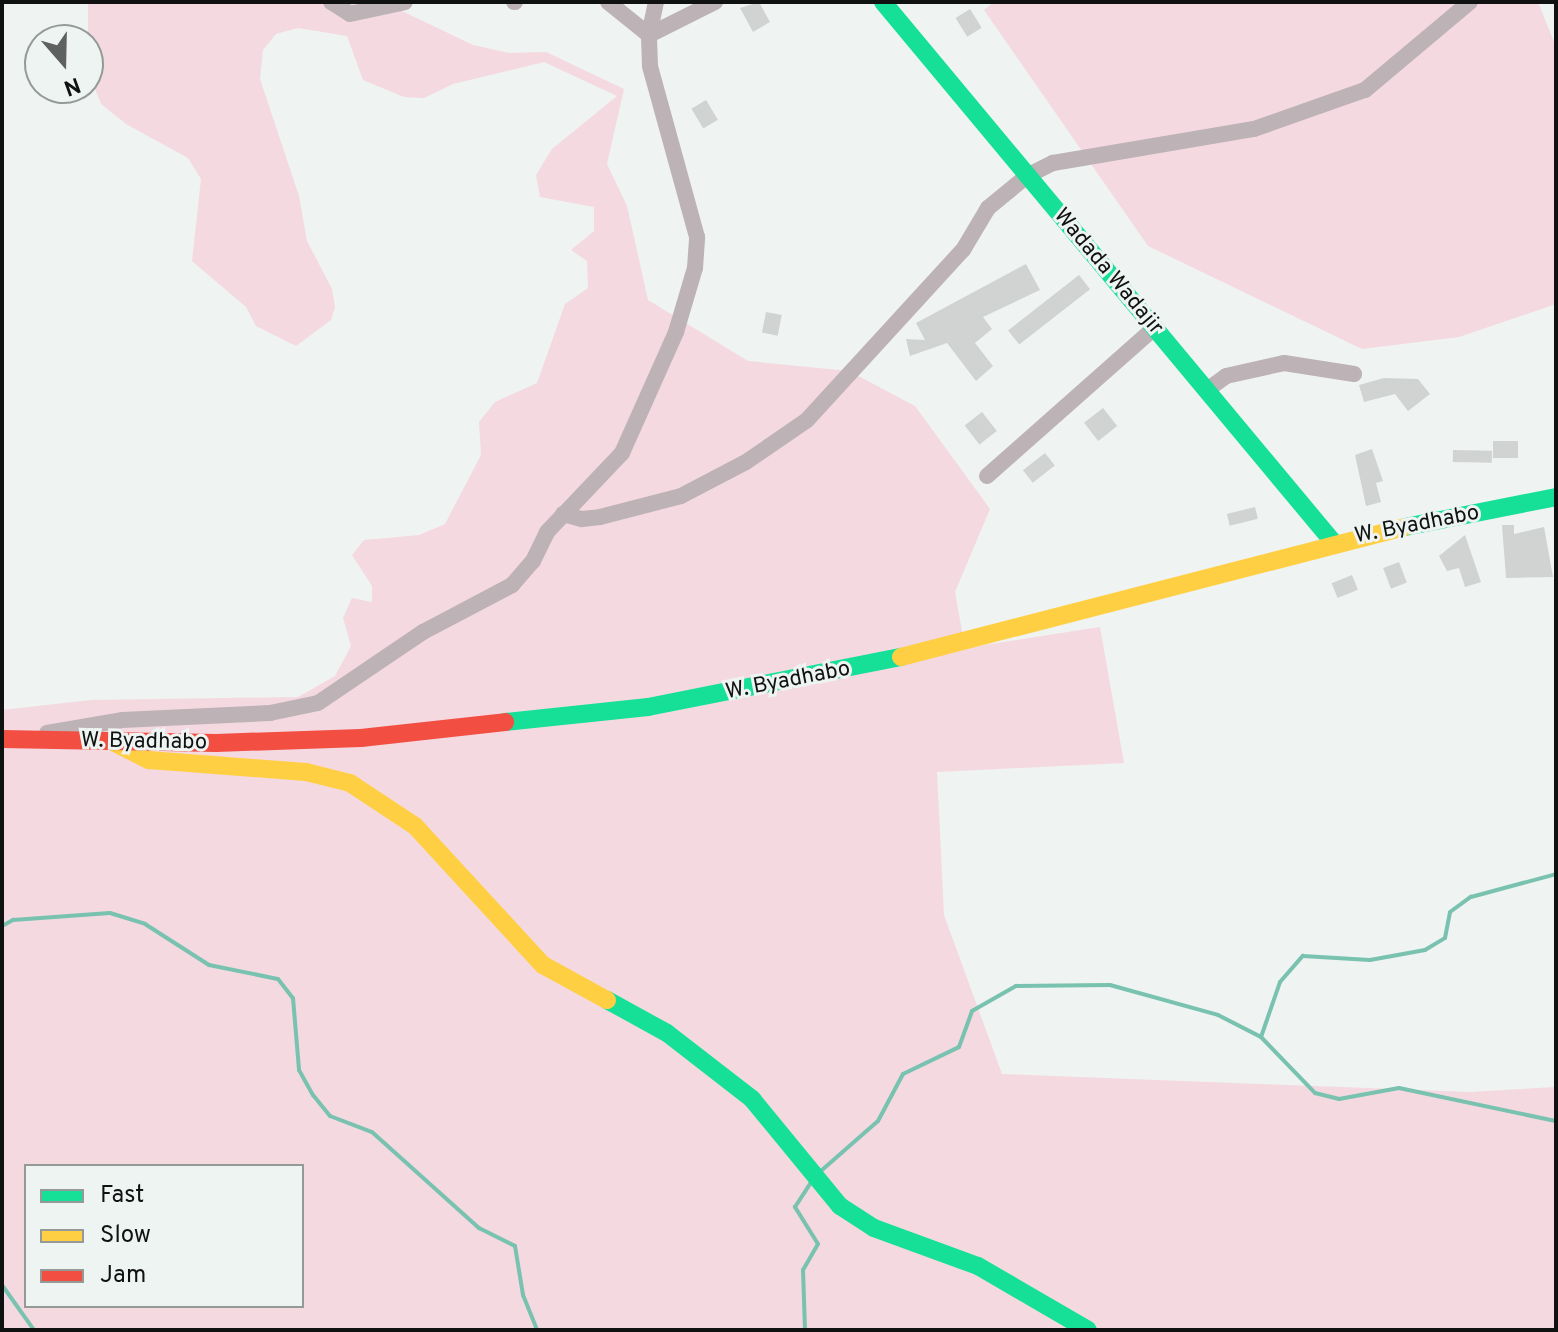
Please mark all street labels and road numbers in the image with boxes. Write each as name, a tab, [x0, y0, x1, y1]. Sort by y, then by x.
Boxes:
street label: Wadada Wadajir	[1047, 203, 1169, 341]
street label: W. Byadhabo	[1353, 500, 1481, 550]
street label: W. Byadhabo	[724, 656, 852, 706]
street label: W. Byadhabo	[81, 728, 207, 756]

